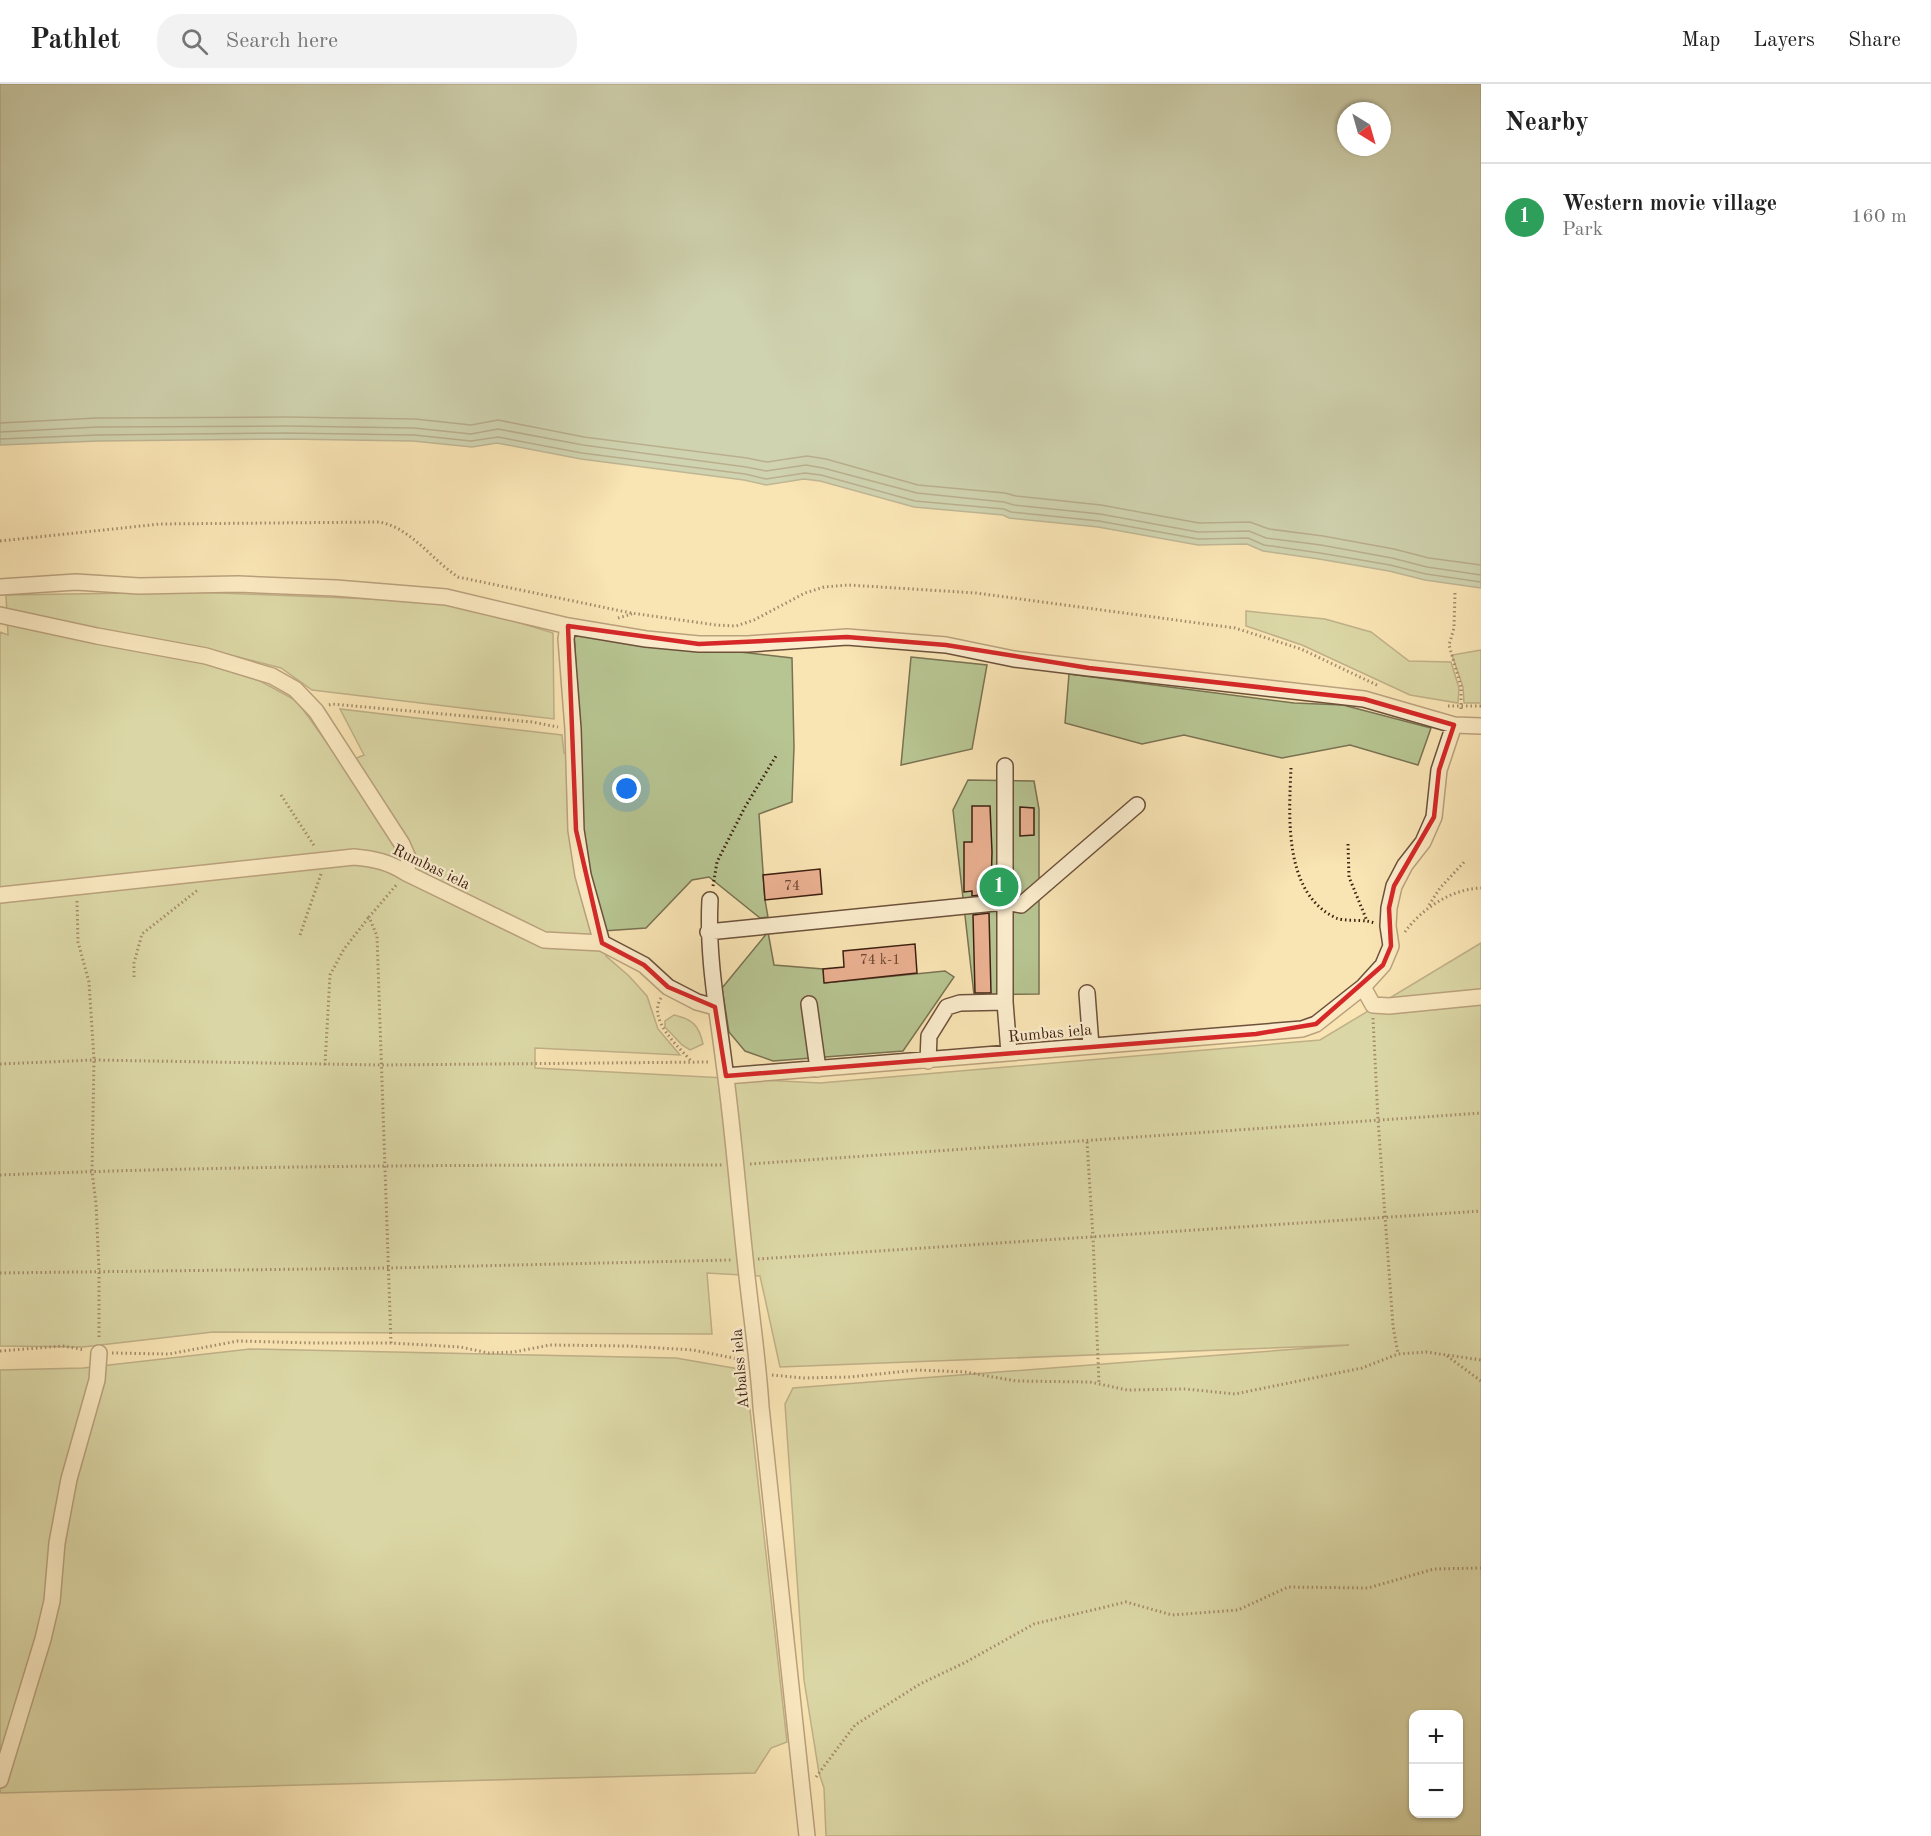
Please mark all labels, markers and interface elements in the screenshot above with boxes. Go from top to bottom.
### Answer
search box [157,14,577,68]
icon: search [178,25,211,58]
text: Pathlet [30,27,121,55]
text: Search here [226,30,338,52]
text: Map [1681,30,1720,51]
text: Layers [1753,30,1815,51]
text: Share [1848,30,1901,51]
north arrow [1337,102,1391,156]
text: Nearby [1505,110,1589,136]
text: Western movie village [1562,193,1777,215]
text: 1 [1519,207,1530,227]
text: 160 m [1851,207,1907,227]
text: Park [1562,220,1603,240]
your location [612,774,641,803]
street label: Rumbas iela [390,842,473,893]
pin: 1 [980,864,1018,910]
house number: 74 [784,879,800,893]
house number: 74 k-1 [860,953,900,967]
street label: Rumbas iela [1008,1022,1093,1046]
street label: Atbalss iela [730,1328,752,1410]
map controls [1409,1710,1463,1818]
button: + [1409,1710,1463,1764]
button: − [1409,1764,1463,1818]

